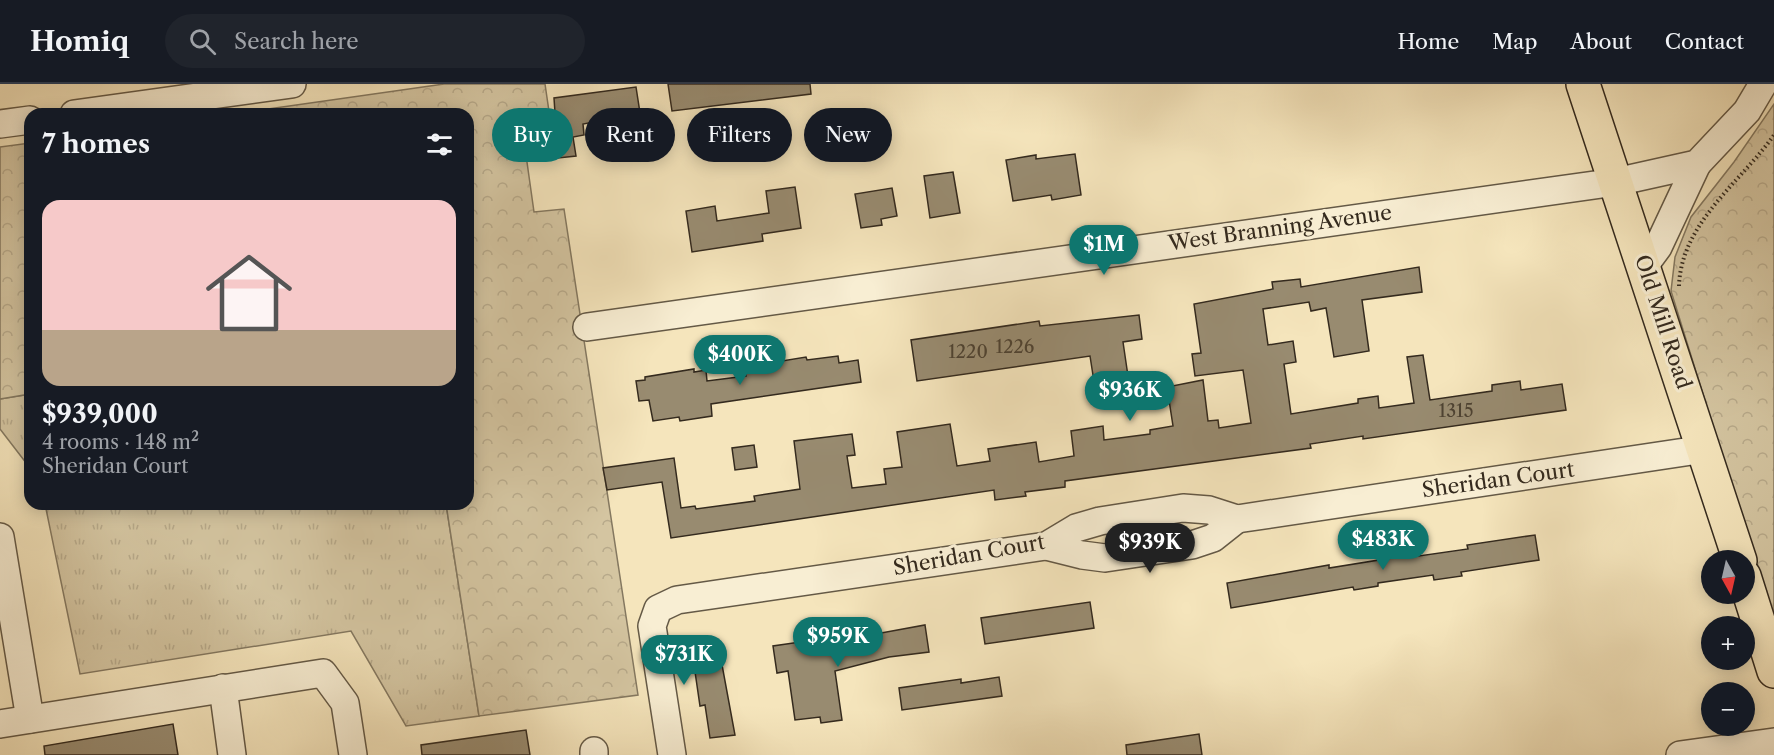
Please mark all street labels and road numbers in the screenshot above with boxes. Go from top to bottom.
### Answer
street label: West Branning Avenue [1165,199,1393,256]
street label: Old Mill Road [1630,252,1697,392]
street label: Sheridan Court [1420,456,1576,503]
street label: Sheridan Court [891,529,1047,580]

